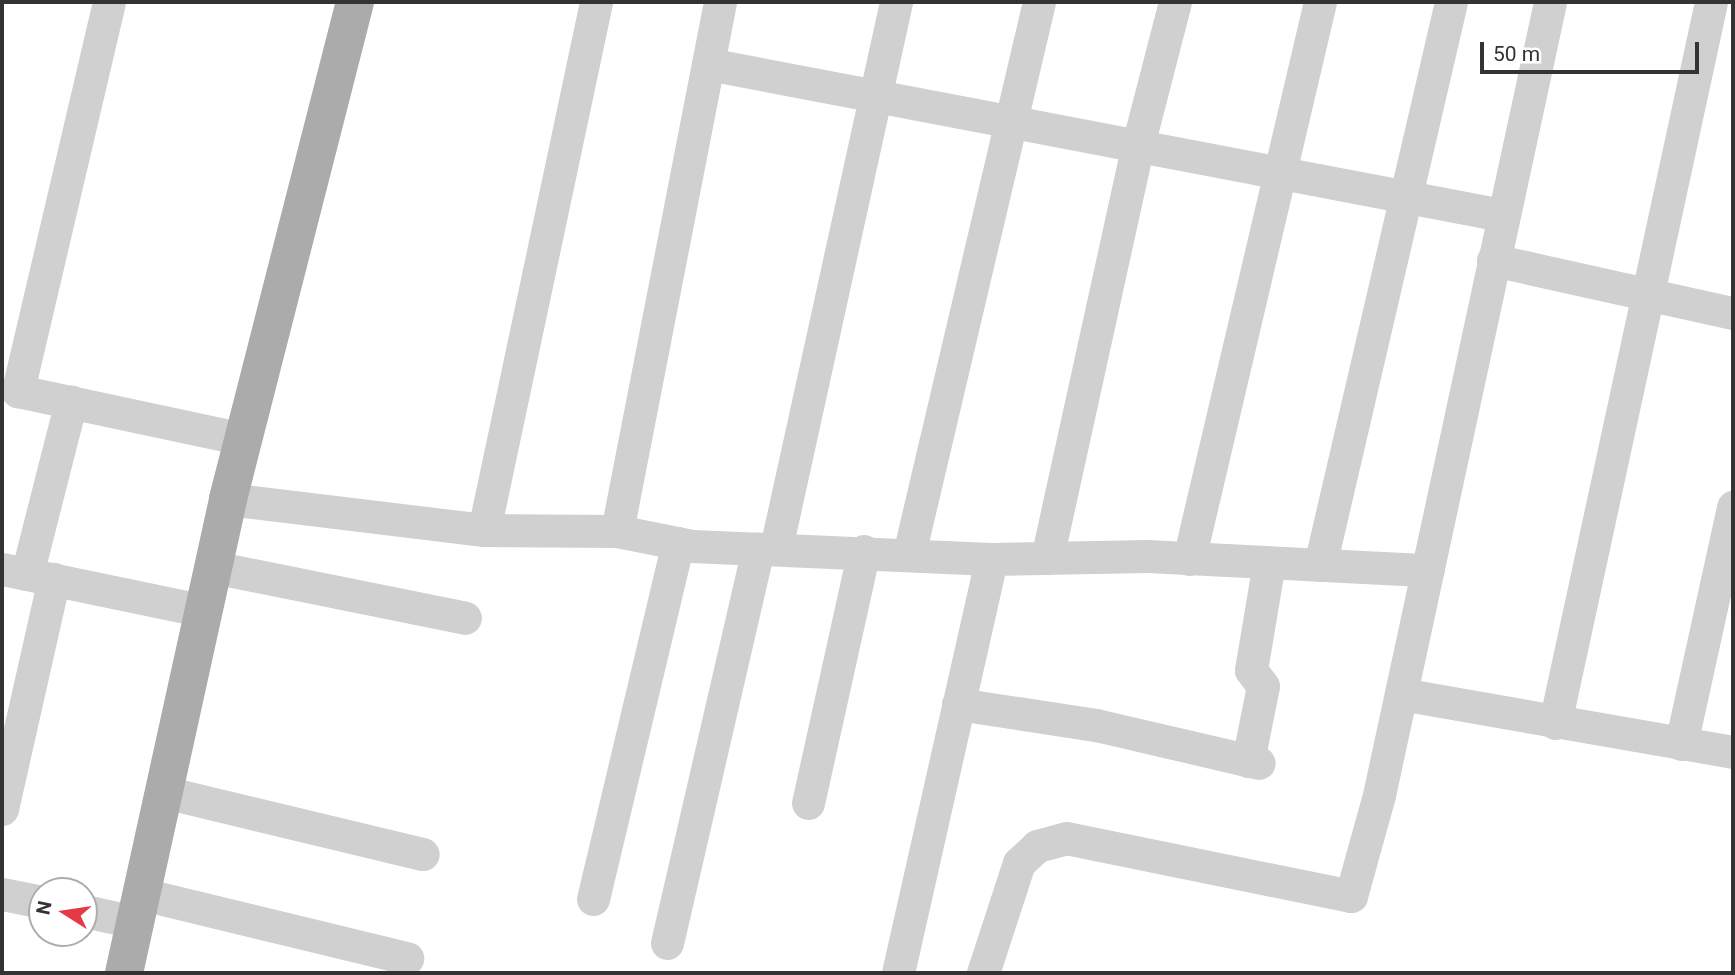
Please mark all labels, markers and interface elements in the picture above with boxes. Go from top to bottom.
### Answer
scale bar [1483,28,1702,72]
text: 50 m [1493,42,1540,66]
north arrow [28,877,98,947]
text: N [31,899,57,917]

